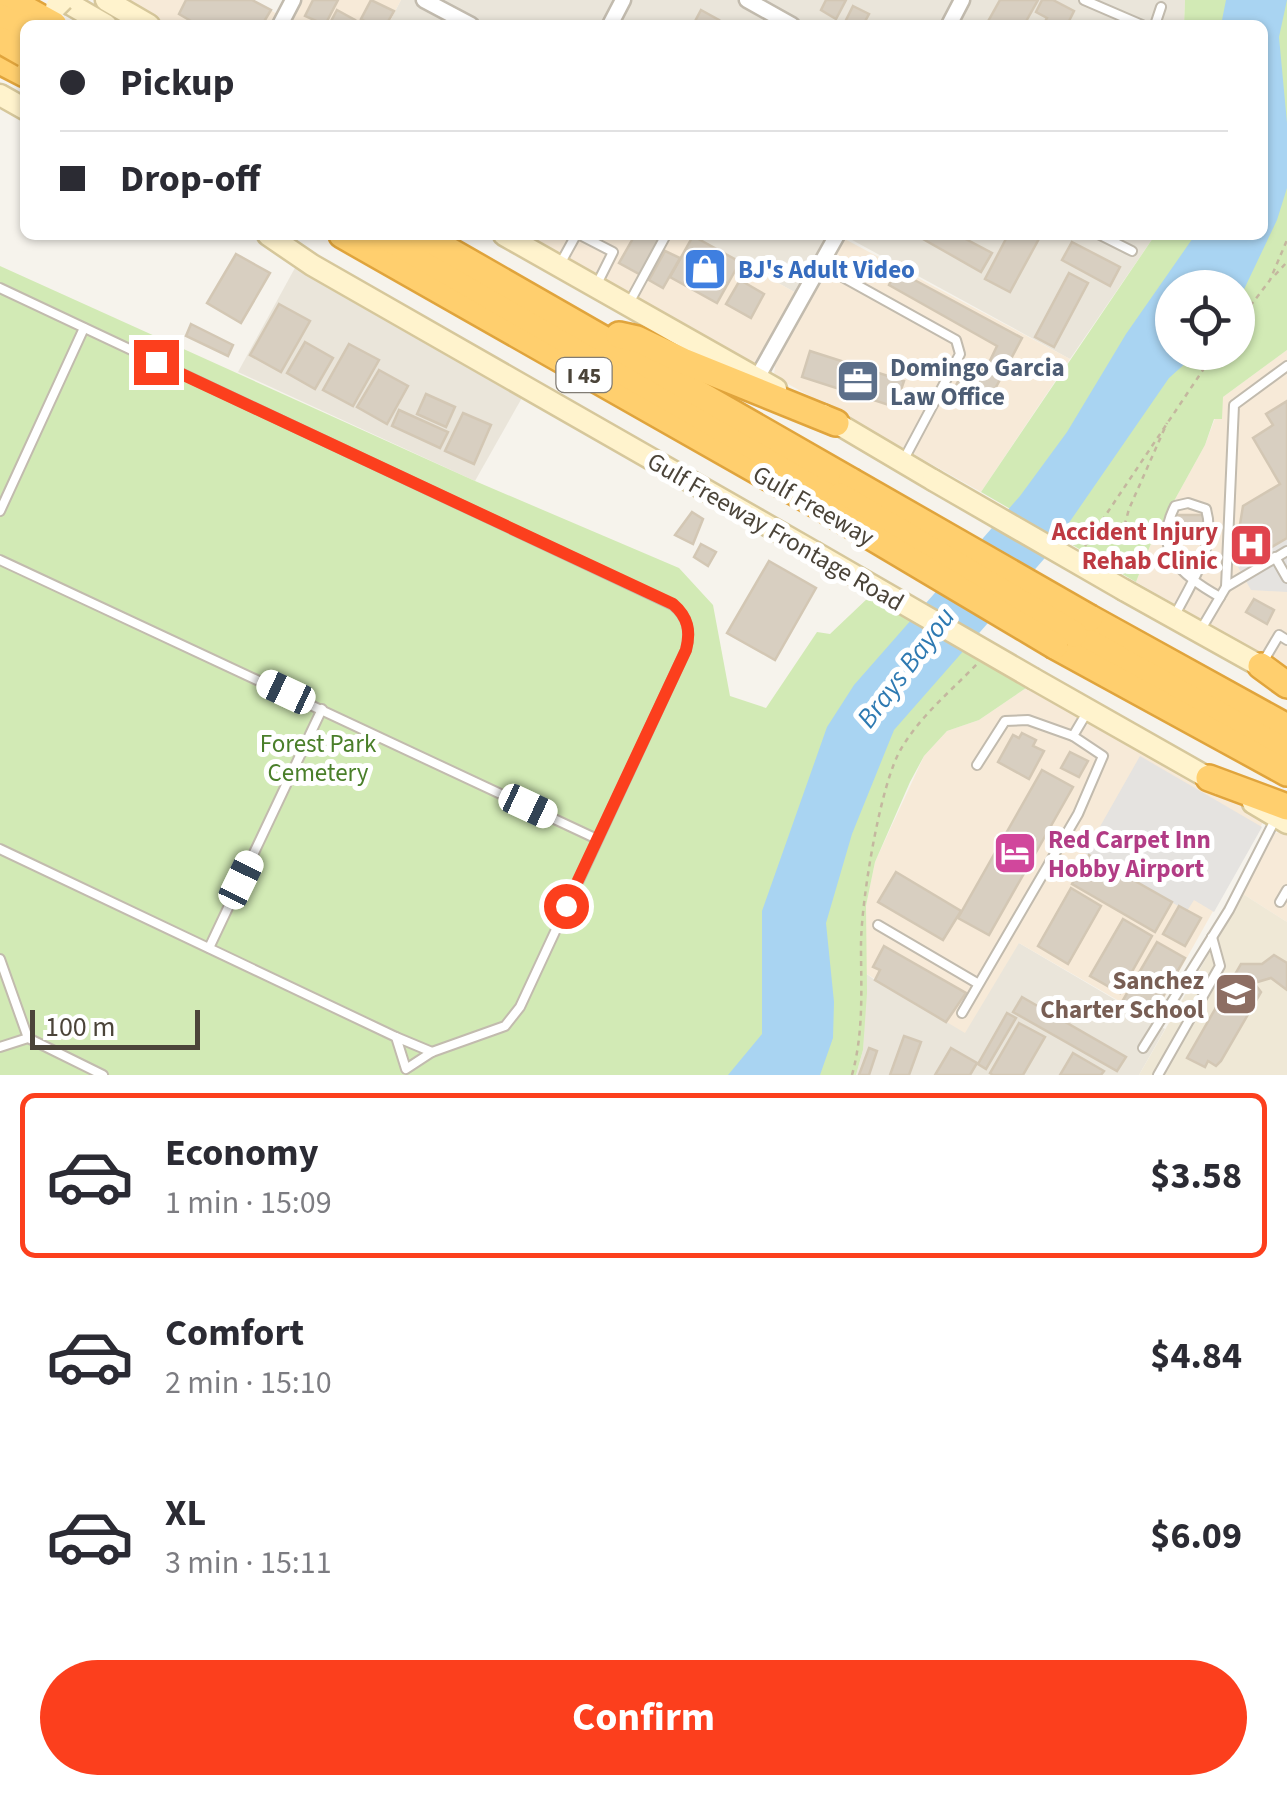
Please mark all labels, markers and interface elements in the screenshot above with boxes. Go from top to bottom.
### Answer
text: Pickup [120,56,234,110]
text: Drop-off [120,152,260,206]
shop icon: BJ's Adult Video [682,246,728,292]
place label: BJ's Adult Video [738,252,915,288]
map controls [1155,270,1255,370]
button: locate [1155,270,1255,370]
route end [134,340,179,385]
place label: Domingo Garcia Law Office [890,350,1065,415]
road number: I 45 [556,358,612,392]
office icon: Domingo Garcia Law Office [835,358,881,404]
street label: Gulf Freeway Frontage Road [640,443,911,620]
street label: Gulf Freeway [746,457,881,555]
place label: Accident Injury Rehab Clinic [1051,514,1218,579]
hospital icon: Accident Injury Rehab Clinic [1228,522,1274,568]
water label: Brays Bayou [847,599,965,736]
car [252,666,320,718]
park label: Forest Park Cemetery [260,726,377,791]
car [494,780,562,832]
place label: Red Carpet Inn Hobby Airport [1048,822,1211,887]
hotel icon: Red Carpet Inn Hobby Airport [992,830,1038,876]
car [214,846,268,914]
route start [544,884,589,929]
place label: Sanchez Charter School [1040,963,1204,1028]
school or university icon: Sanchez Charter School [1213,971,1259,1017]
scale bar [30,1005,200,1050]
text: 100 m [45,1007,116,1047]
text: Economy [165,1126,318,1180]
icon: car [45,1131,135,1221]
text: $3.58 [1150,1149,1242,1203]
text: 1 min · 15:09 [165,1180,332,1226]
text: Comfort [165,1306,304,1360]
icon: car [45,1311,135,1401]
text: $4.84 [1150,1329,1242,1383]
text: 2 min · 15:10 [165,1360,332,1406]
text: XL [165,1486,206,1540]
icon: car [45,1491,135,1581]
text: $6.09 [1150,1509,1242,1563]
text: 3 min · 15:11 [165,1540,332,1586]
button: Confirm [40,1660,1247,1775]

